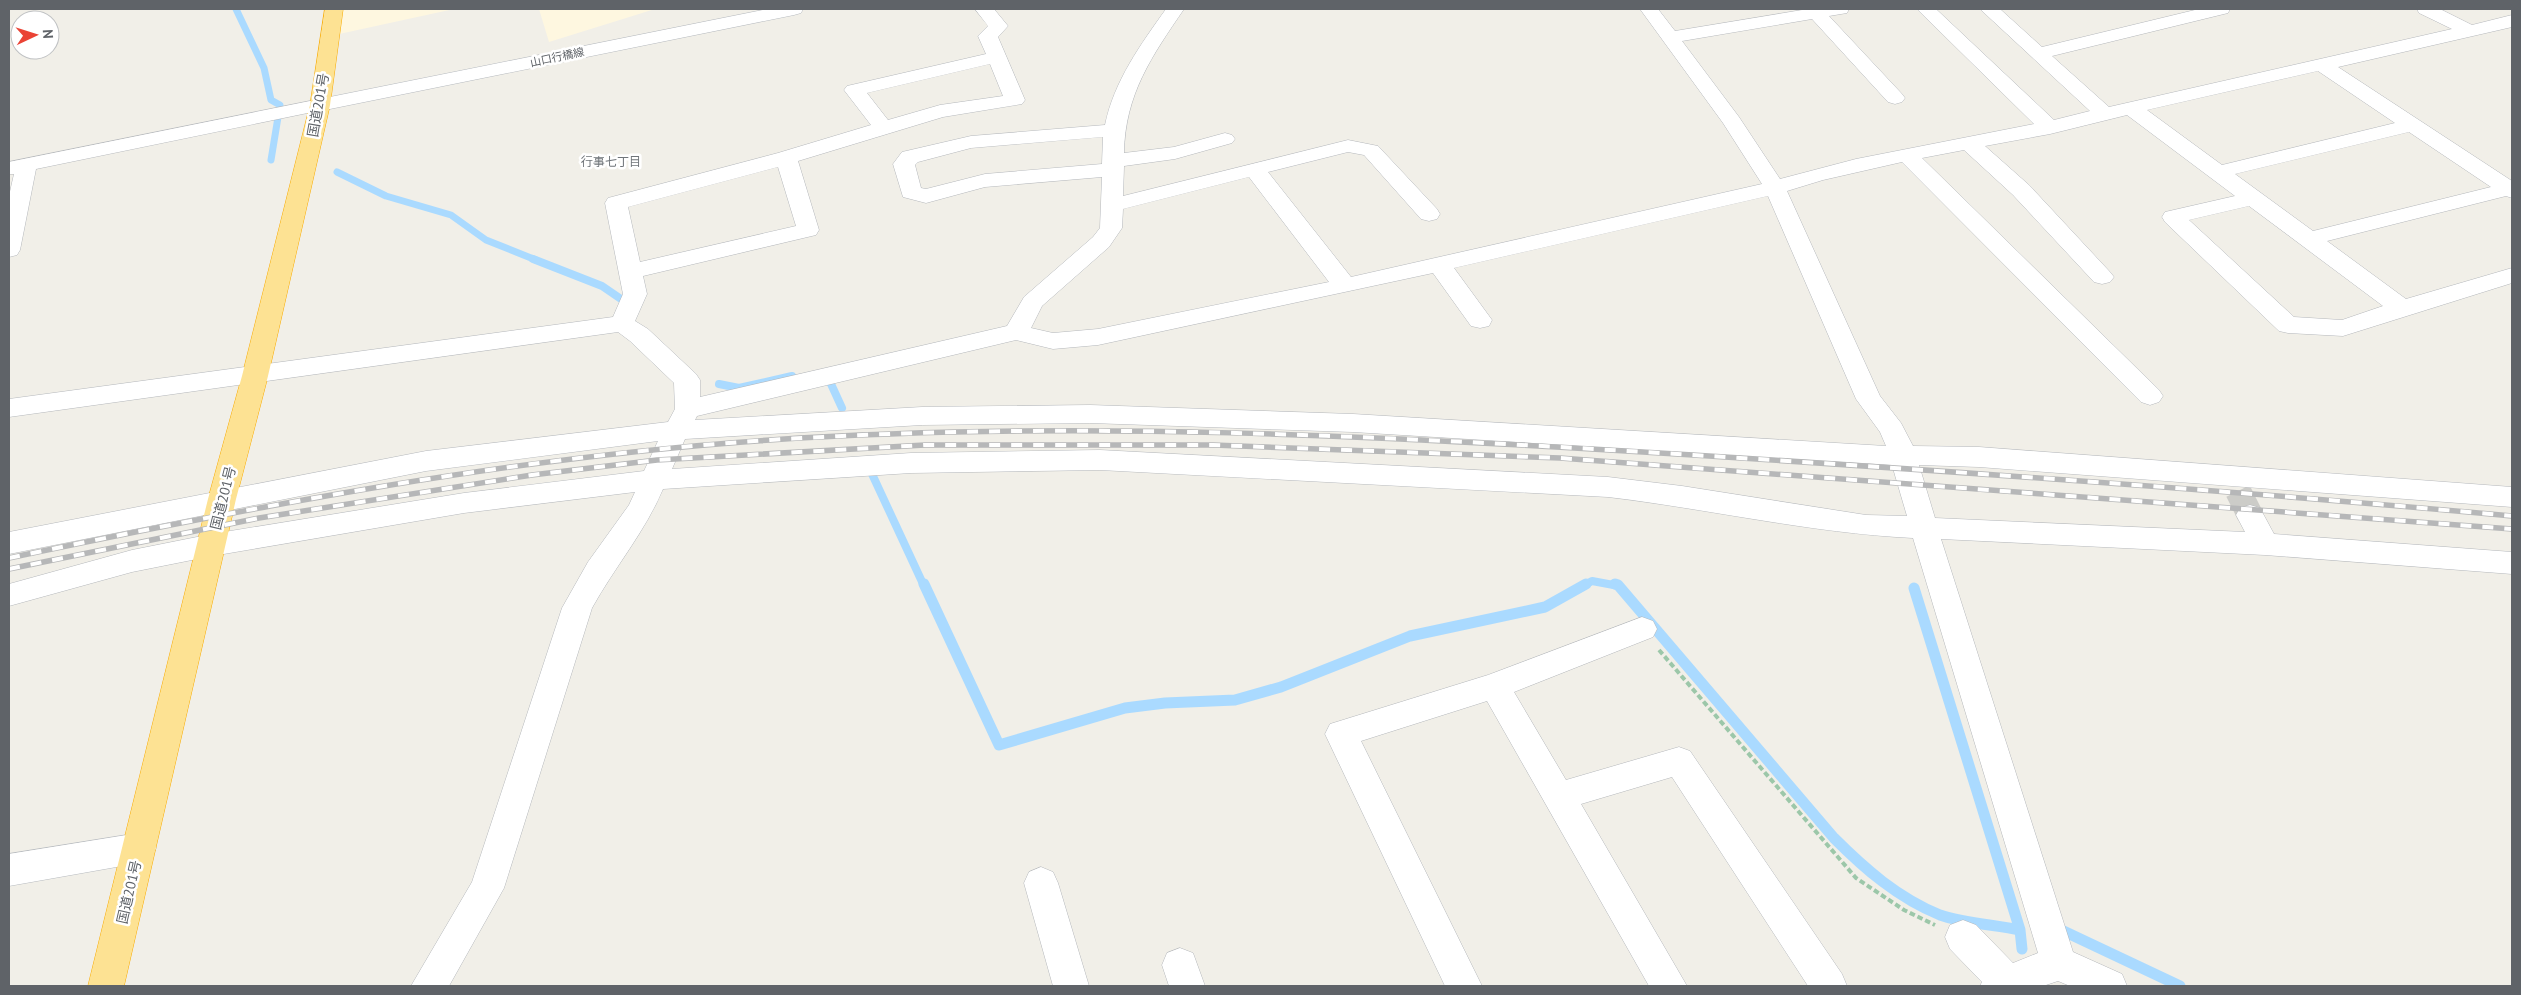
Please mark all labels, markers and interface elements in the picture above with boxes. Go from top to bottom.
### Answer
north arrow [10,10,60,60]
text: N [39,29,57,39]
street label: 山口行橋線 [529,44,585,70]
street label: 国道201号 [304,71,332,139]
district label: 行事七丁目 [581,154,641,169]
street label: 国道201号 [206,464,240,532]
street label: 国道201号 [113,858,145,926]

